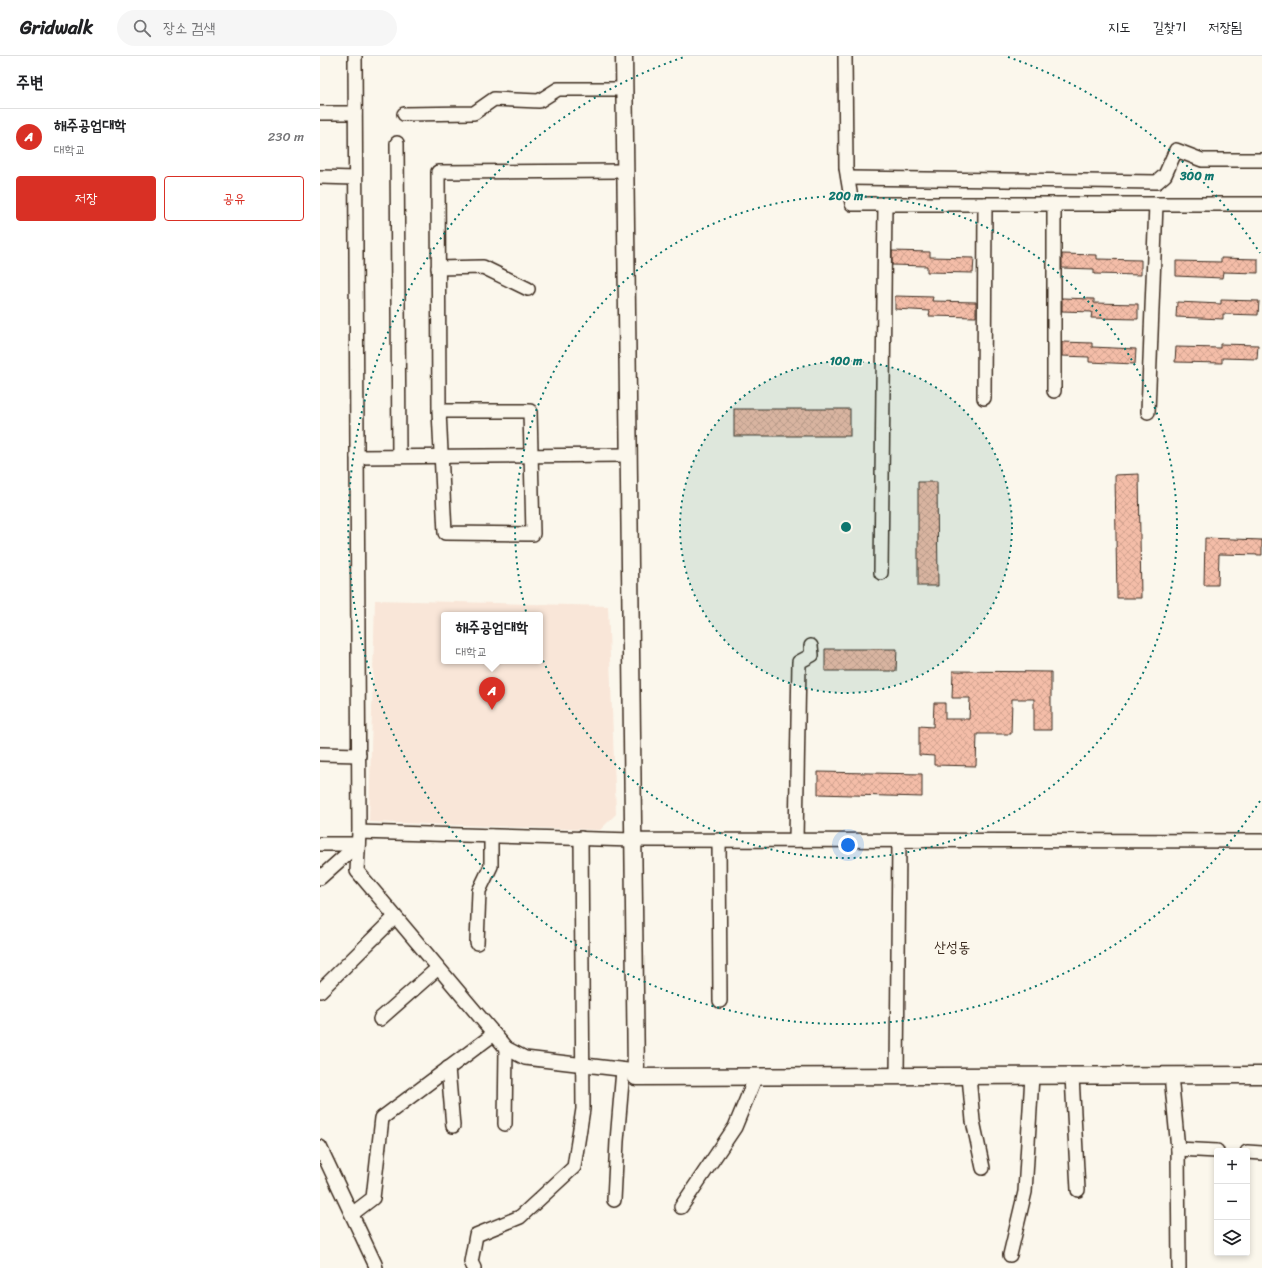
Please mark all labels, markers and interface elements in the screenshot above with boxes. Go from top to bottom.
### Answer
search box [117,10,397,46]
text: Gridwalk [20,11,93,44]
text: 장소 검색 [163,15,215,41]
text: 지도 [1108,15,1130,40]
text: 길찾기 [1152,15,1186,40]
text: 저장됨 [1208,15,1242,40]
icon: search [131,17,153,39]
text: 주변 [16,67,43,97]
text: 해주공업대학 [54,112,126,138]
text: A [25,125,33,148]
text: 230 m [268,125,304,148]
text: 대학교 [54,138,85,161]
text: 300 m [1179,165,1215,187]
button: 저장 [16,176,156,221]
button: 공유 [164,176,304,221]
text: 200 m [828,185,864,207]
text: 100 m [830,350,863,372]
centre of rings [839,520,853,534]
popup [441,612,543,664]
text: 해주공업대학 [456,614,528,640]
text: 대학교 [456,640,487,663]
pin: A [479,677,505,710]
your location [838,835,858,855]
district label: 산성동 [934,934,970,960]
map controls [1214,1148,1250,1256]
button: + [1214,1148,1250,1184]
button: − [1214,1184,1250,1220]
button: layers [1214,1220,1250,1256]

